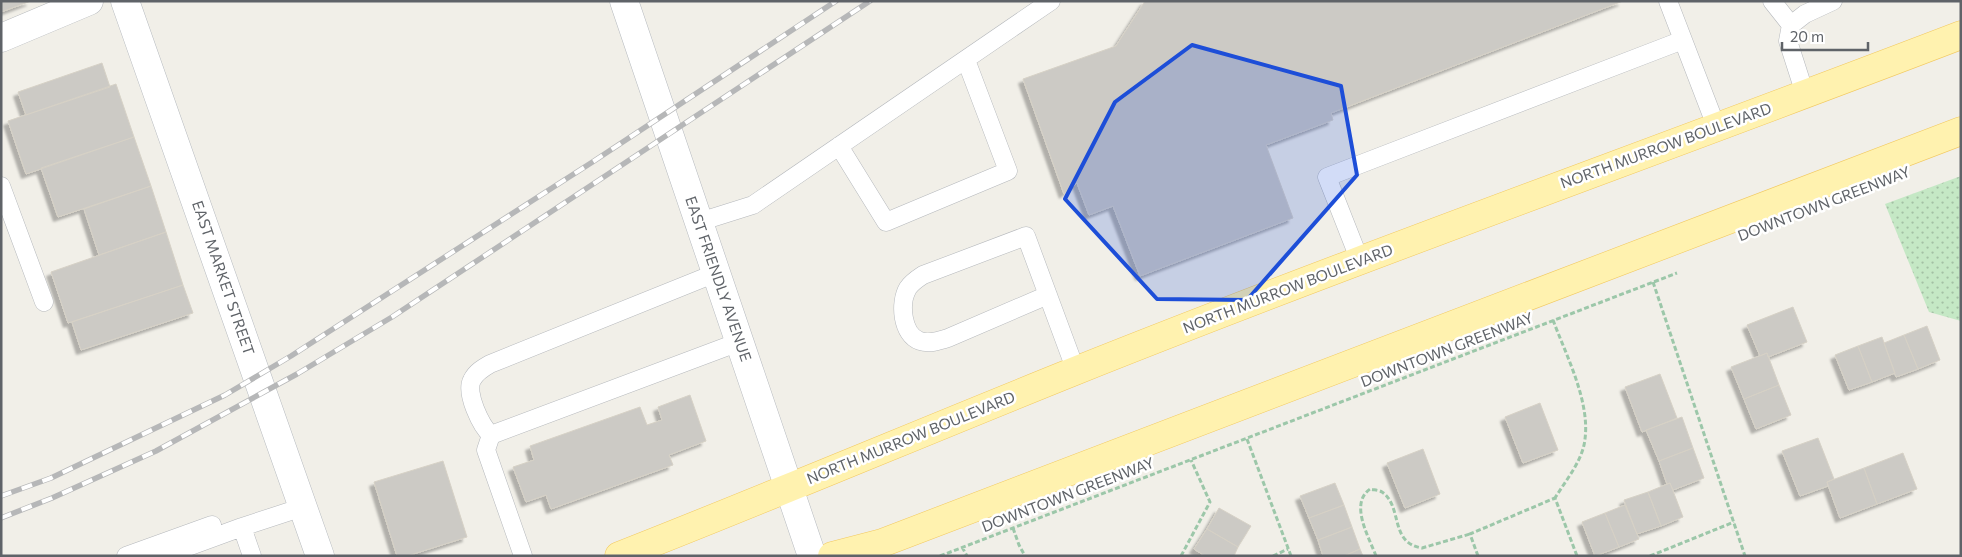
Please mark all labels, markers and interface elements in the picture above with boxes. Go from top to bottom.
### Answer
scale bar [1782,20,1868,52]
text: 20 m [1790,27,1824,45]
street label: NORTH MURROW BOULEVARD [1558,98,1774,192]
street label: DOWNTOWN GREENWAY [1735,162,1913,244]
street label: EAST FRIENDLY AVENUE [682,194,756,364]
street label: EAST MARKET STREET [189,198,259,358]
street label: NORTH MURROW BOULEVARD [1180,240,1395,336]
street label: DOWNTOWN GREENWAY [1358,308,1536,390]
street label: NORTH MURROW BOULEVARD [804,387,1017,487]
street label: DOWNTOWN GREENWAY [979,453,1157,535]

